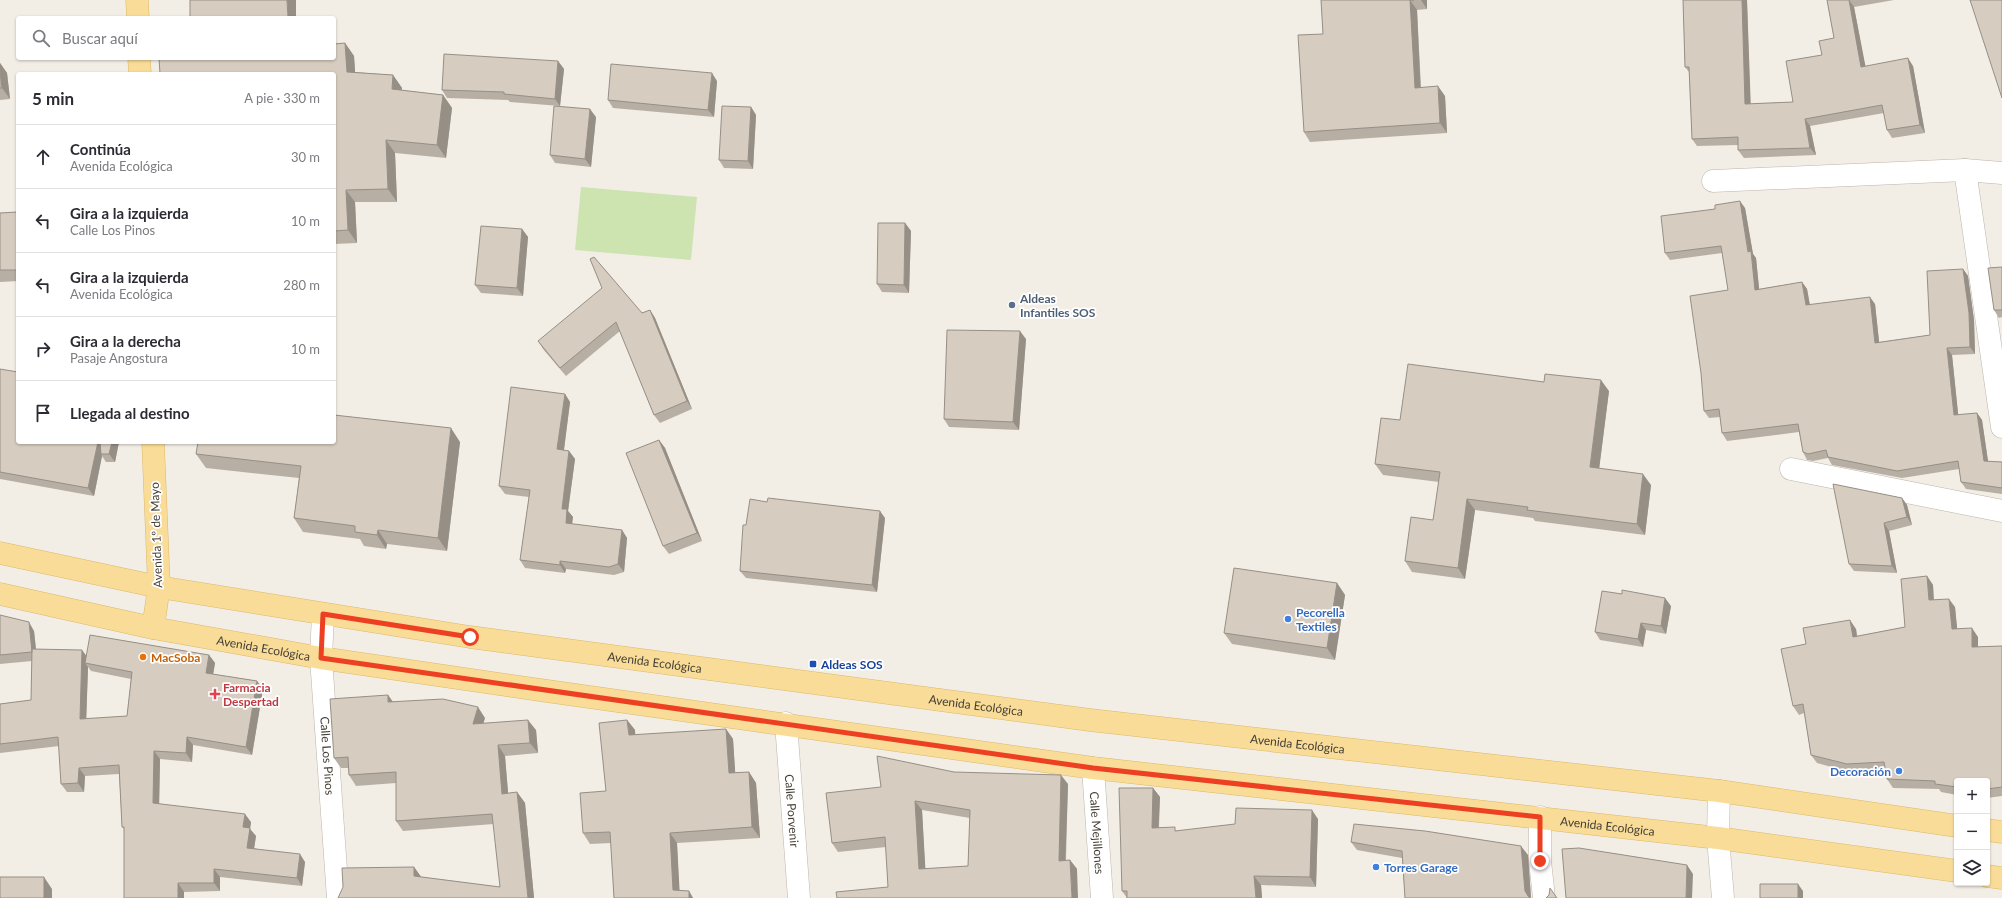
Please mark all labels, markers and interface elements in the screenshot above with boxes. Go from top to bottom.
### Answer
search box [16,16,336,60]
icon: search [30,27,52,49]
text: Buscar aquí [62,29,138,47]
text: 5 min [32,88,74,109]
text: A pie · 330 m [244,90,320,106]
text: Continúa [70,140,131,158]
icon: ahead [32,146,54,168]
text: 30 m [291,149,320,165]
text: Avenida Ecológica [70,158,173,174]
text: Gira a la izquierda [70,204,189,222]
icon: left [32,210,54,232]
text: 10 m [291,213,320,229]
text: Calle Los Pinos [70,222,155,238]
text: Gira a la izquierda [70,268,189,286]
icon: left [32,274,54,296]
text: 280 m [283,277,320,293]
text: Avenida Ecológica [70,286,173,302]
place label: Aldeas Infantiles SOS [1019,291,1096,320]
marker: Aldeas Infantiles SOS [1007,300,1017,310]
text: Gira a la derecha [70,332,181,350]
icon: right [32,338,54,360]
text: 10 m [291,341,320,357]
text: Pasaje Angostura [70,350,168,366]
icon: arrive [32,402,54,424]
text: Llegada al destino [70,404,190,422]
street label: Avenida 1º de Mayo [147,482,165,588]
place label: Pecorella Textiles [1296,605,1345,634]
marker: Pecorella Textiles [1283,614,1293,624]
route start [461,628,479,646]
street label: Avenida Ecológica [215,632,312,663]
street label: Avenida Ecológica [607,648,703,675]
place label: MacSoba [151,650,200,665]
marker: MacSoba [138,652,148,662]
place label: Aldeas SOS [820,657,883,672]
marker: Aldeas SOS [808,659,818,669]
place label: Farmacia Despertad [223,680,279,709]
marker: Farmacia Despertad [210,689,220,699]
street label: Avenida Ecológica [928,691,1024,718]
street label: Calle Los Pinos [318,716,338,796]
street label: Avenida Ecológica [1250,731,1346,756]
place label: Decoración [1830,764,1891,779]
marker: Decoración [1894,766,1904,776]
street label: Calle Porvenir [782,774,803,849]
map controls [1954,778,1990,886]
button: + [1954,778,1990,814]
street label: Calle Mejillones [1087,791,1108,875]
street label: Avenida Ecológica [1560,813,1656,838]
button: − [1954,814,1990,850]
button: layers [1954,850,1990,886]
route end [1531,852,1549,870]
place label: Torres Garage [1384,860,1459,875]
marker: Torres Garage [1371,862,1381,872]

